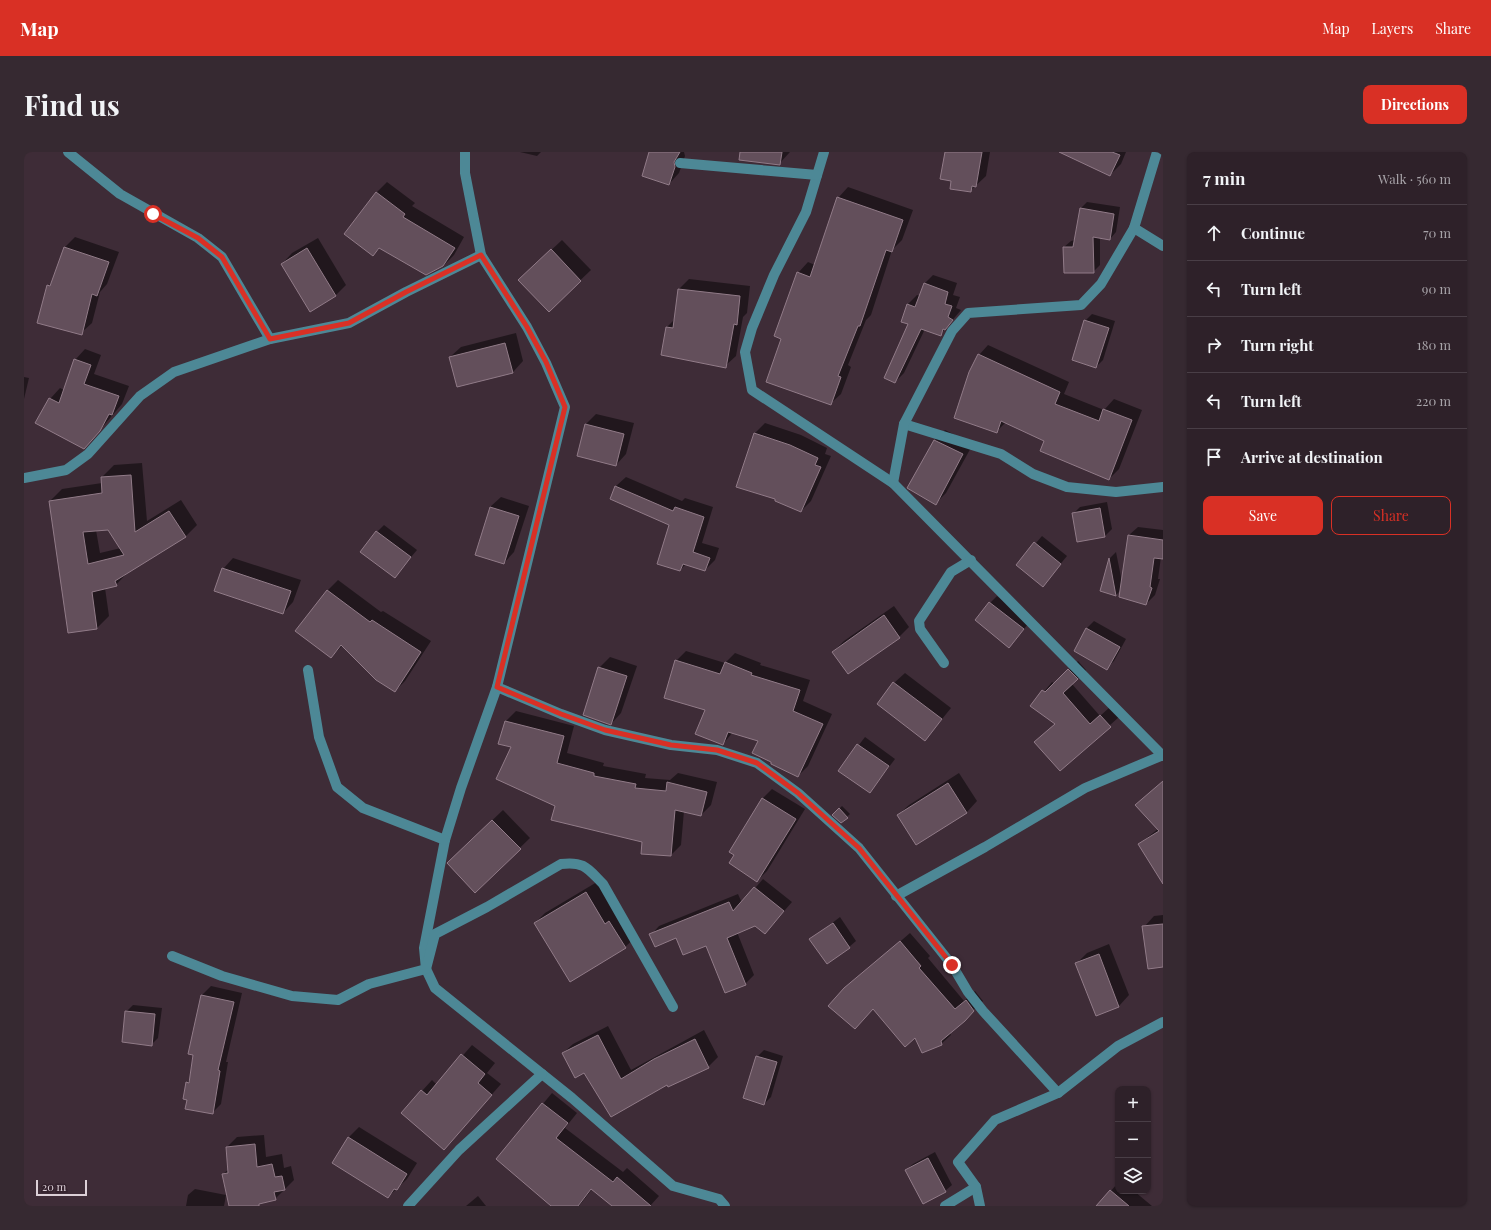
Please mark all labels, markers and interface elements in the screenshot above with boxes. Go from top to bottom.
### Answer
text: Map [20,15,59,41]
text: Map [1322,19,1350,38]
text: Layers [1372,19,1413,38]
text: Share [1435,19,1471,38]
button: Directions [1363,85,1467,124]
text: Find us [24,86,120,123]
text: 7 min [1203,167,1246,189]
text: Walk · 560 m [1378,170,1451,187]
route start [144,205,162,223]
icon: ahead [1203,222,1225,244]
text: Continue [1241,223,1305,243]
text: 70 m [1423,224,1451,241]
icon: left [1203,278,1225,300]
text: Turn left [1241,279,1302,299]
text: 90 m [1422,280,1451,297]
icon: right [1203,334,1225,356]
text: Turn right [1241,335,1314,355]
text: 180 m [1417,336,1451,353]
icon: left [1203,390,1225,412]
text: Turn left [1241,391,1302,411]
text: 220 m [1416,392,1451,409]
icon: arrive [1203,446,1225,468]
text: Arrive at destination [1241,447,1383,467]
button: Save [1203,496,1323,535]
button: Share [1331,496,1451,535]
route end [943,956,961,974]
map controls [1115,1086,1151,1194]
button: + [1115,1086,1151,1122]
button: − [1115,1122,1151,1158]
button: layers [1115,1158,1151,1194]
scale bar [36,1178,87,1197]
text: 20 m [42,1179,66,1194]

